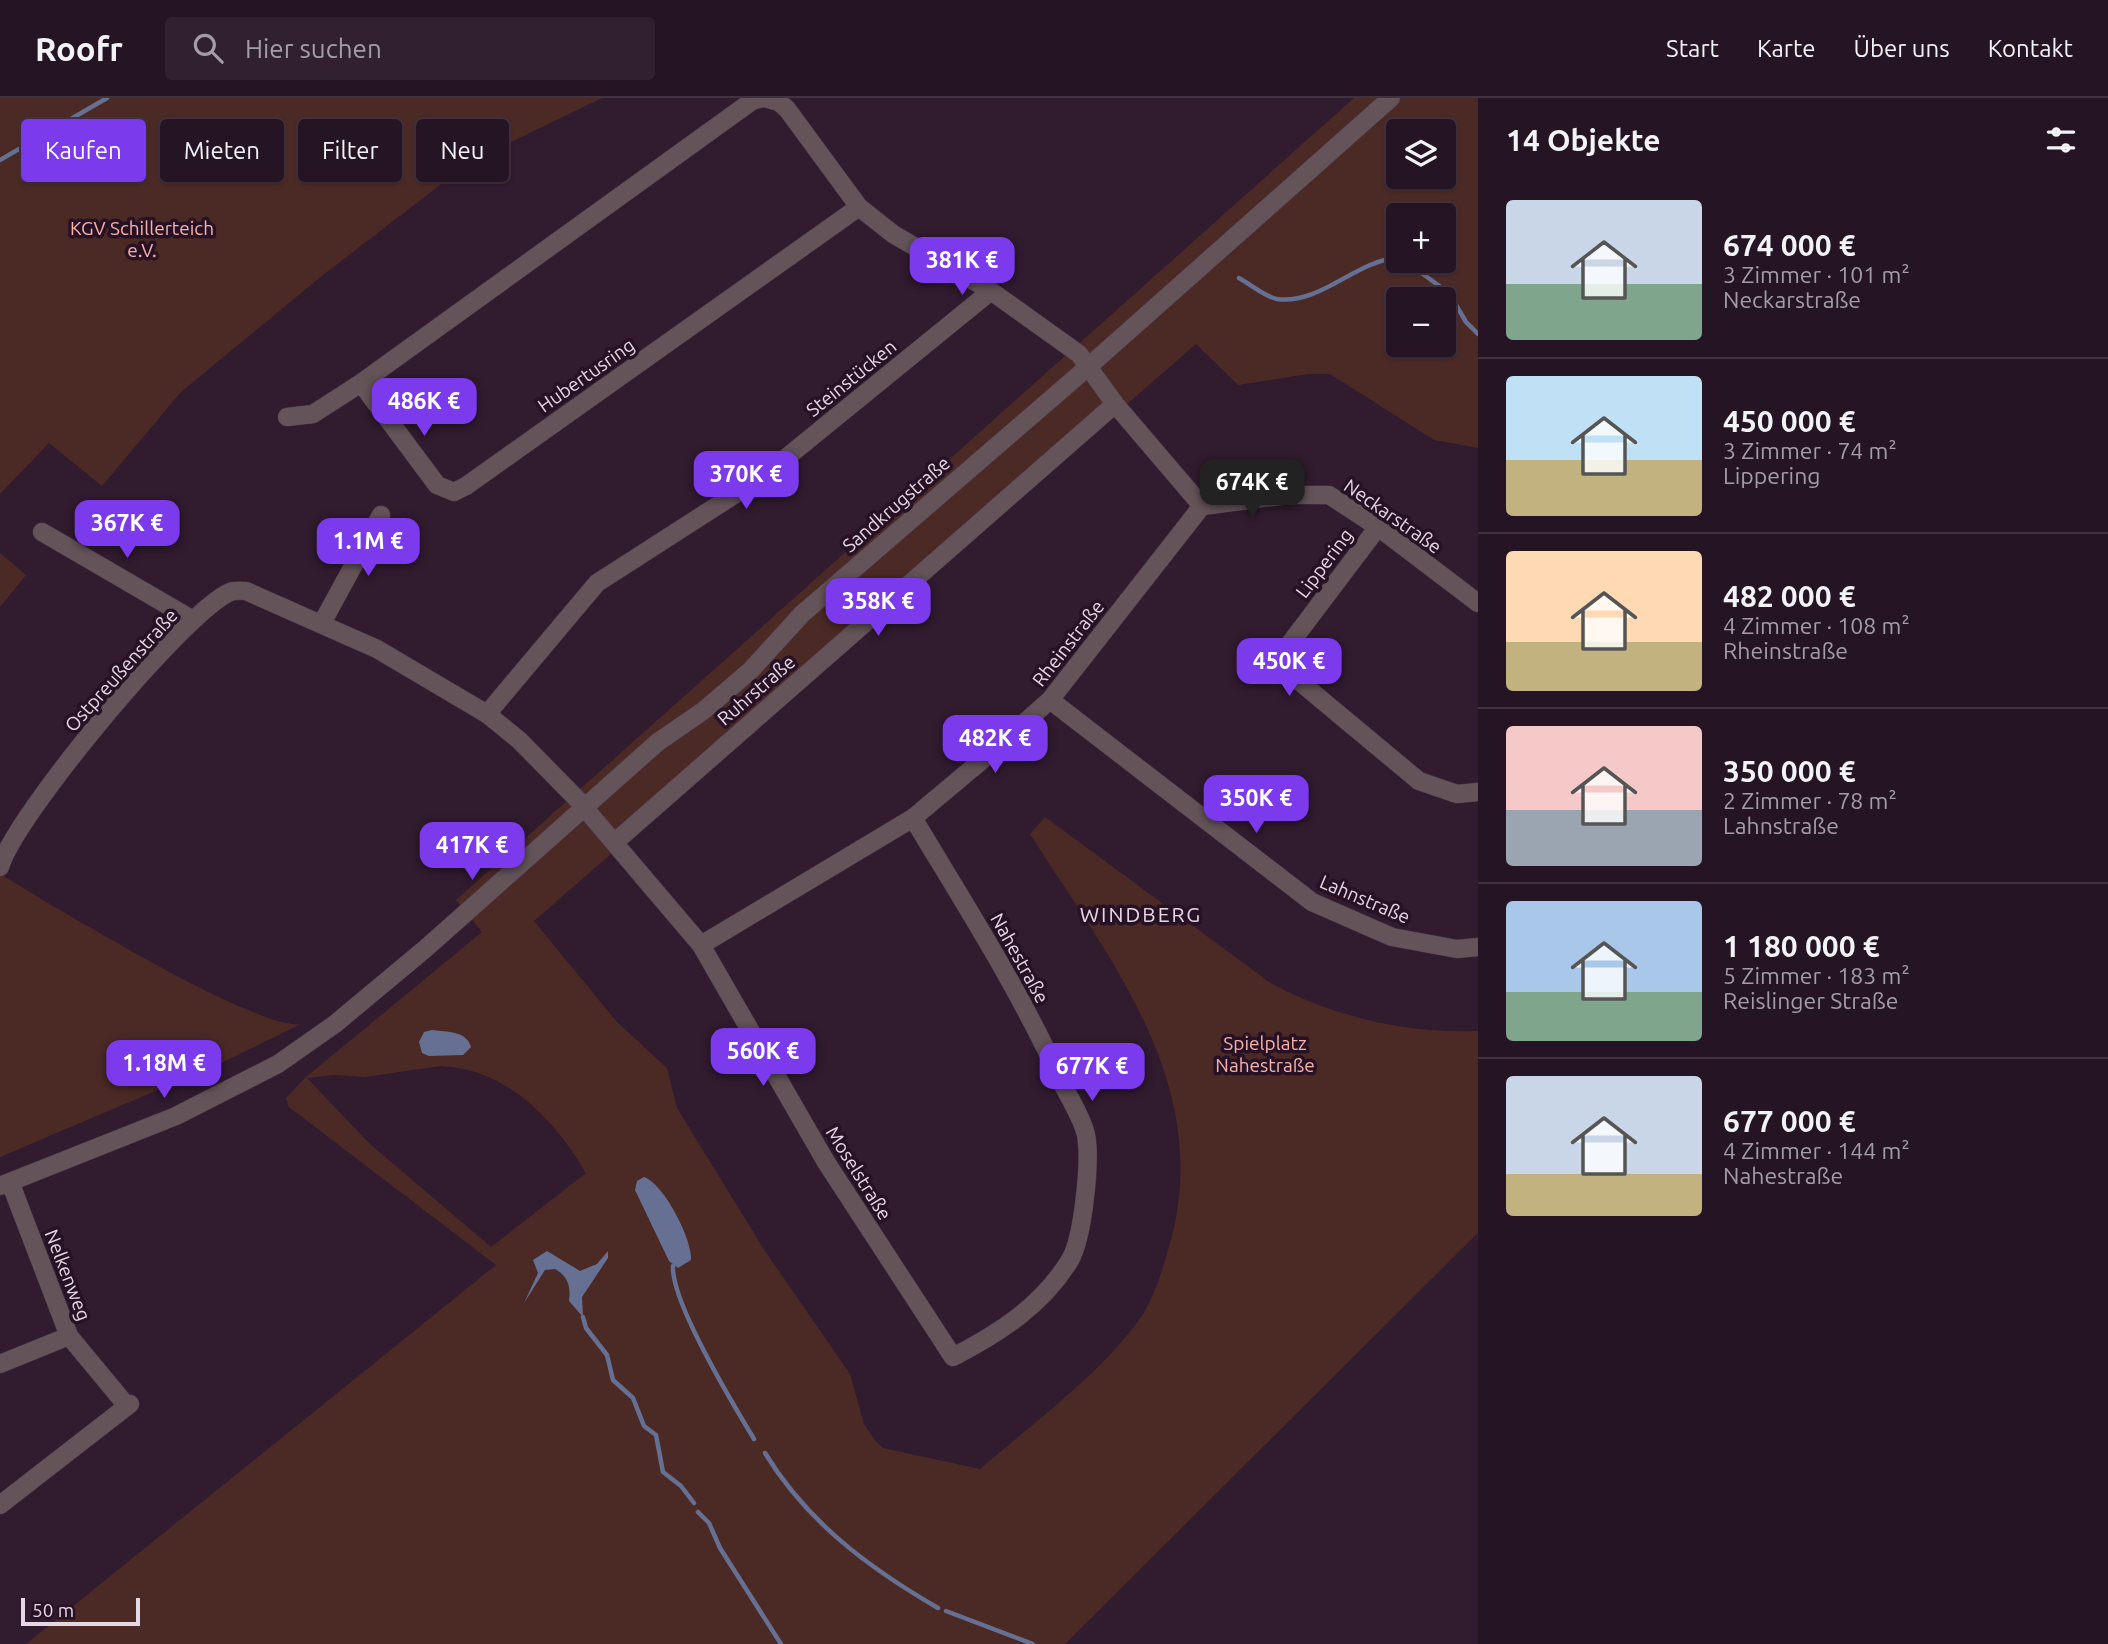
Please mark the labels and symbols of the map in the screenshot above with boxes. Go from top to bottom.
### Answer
park label: KGV Schillerteich e.V. [70,217,214,261]
pin: 381K € [905,238,1019,297]
street label: Hubertusring [533,334,639,416]
street label: Steinstücken [802,335,900,421]
pin: 486K € [367,378,481,438]
street label: Sandkrugstraße [838,451,954,557]
pin: 370K € [689,452,803,511]
pin: 674K € [1195,460,1309,519]
street label: Neckarstraße [1340,474,1446,558]
pin: 367K € [70,500,184,560]
pin: 1.1M € [311,518,425,578]
street label: Lippering [1291,524,1357,602]
pin: 358K € [821,578,935,638]
street label: Rheinstraße [1028,596,1108,690]
street label: Ostpreußenstraße [60,604,182,736]
pin: 450K € [1232,638,1346,698]
street label: Ruhrstraße [713,650,799,730]
pin: 482K € [938,716,1052,775]
pin: 350K € [1199,776,1313,835]
pin: 417K € [415,822,529,882]
street label: Lahnstraße [1317,870,1413,928]
district label: WINDBERG [1080,902,1202,926]
street label: Nahestraße [986,909,1054,1007]
pin: 560K € [706,1028,820,1088]
park label: Spielplatz Nahestraße [1215,1032,1315,1076]
pin: 1.18M € [99,1040,229,1100]
pin: 677K € [1035,1044,1149,1103]
street label: Moselstraße [822,1122,896,1224]
street label: Nelkenweg [41,1226,95,1324]
scale bar [21,1595,140,1627]

